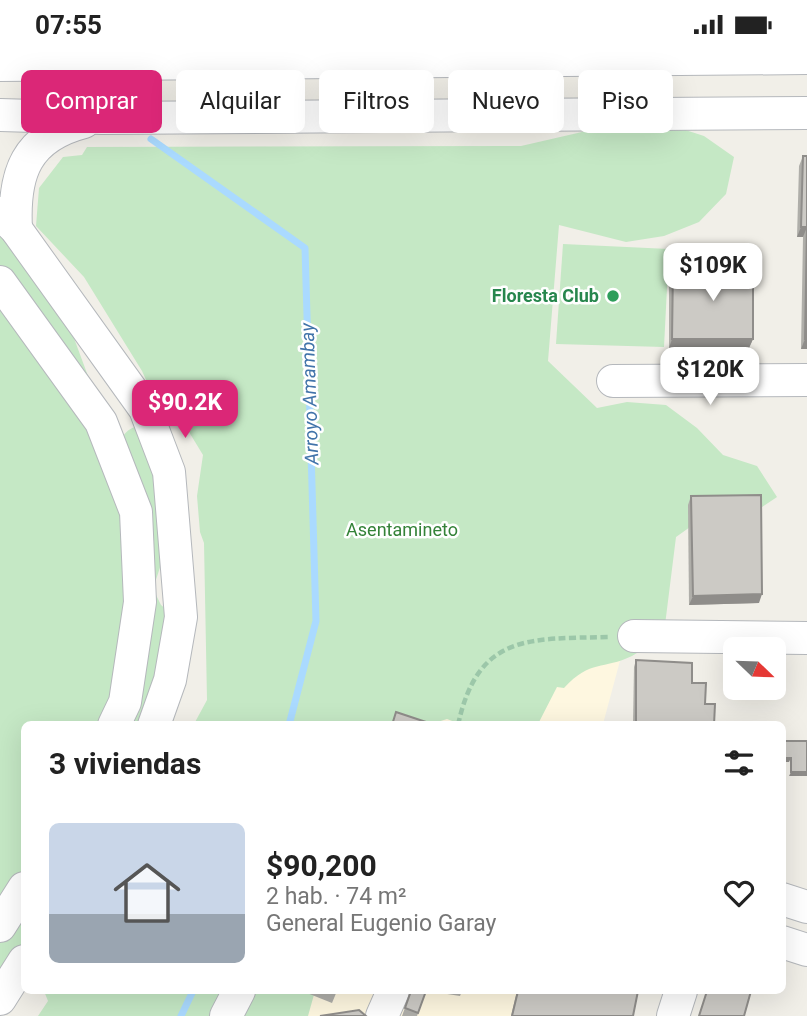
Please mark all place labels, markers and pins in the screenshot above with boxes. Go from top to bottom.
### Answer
pin: $109K [664,243,762,303]
place label: Floresta Club [492,285,599,306]
marker: Floresta Club [605,288,621,304]
pin: $120K [661,347,759,407]
pin: $90.2K [128,381,242,440]

